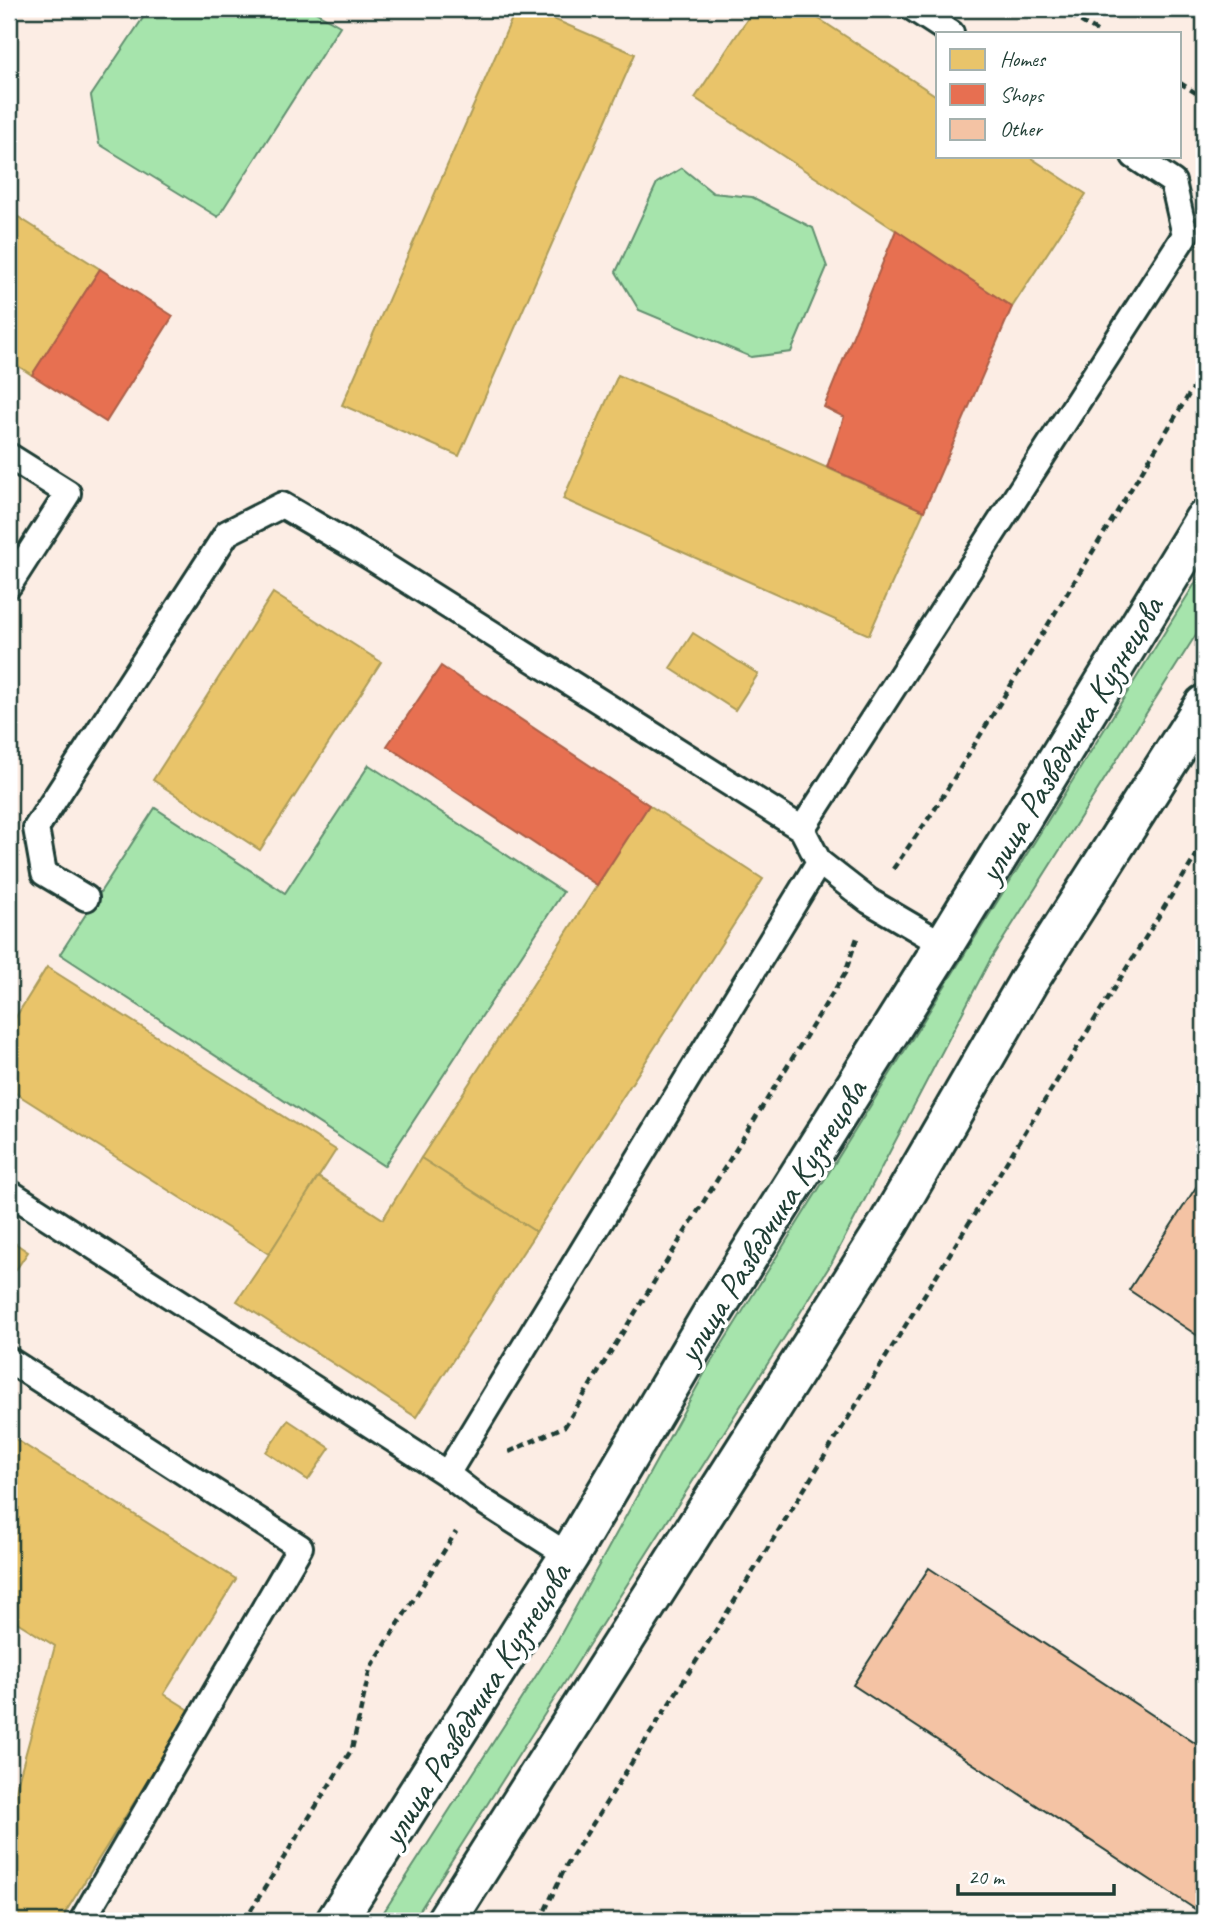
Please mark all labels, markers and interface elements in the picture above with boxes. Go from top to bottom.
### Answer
legend [936,32,1182,158]
text: Homes [1000,46,1047,72]
text: Shops [1000,82,1045,108]
text: Other [1000,116,1043,142]
street label: улица Разведчика Кузнецова [966,586,1175,892]
street label: улица Разведчика Кузнецова [665,1069,878,1373]
street label: улица Разведчика Кузнецова [369,1552,582,1856]
scale bar [958,1853,1113,1897]
text: 20 m [968,1864,1006,1890]

